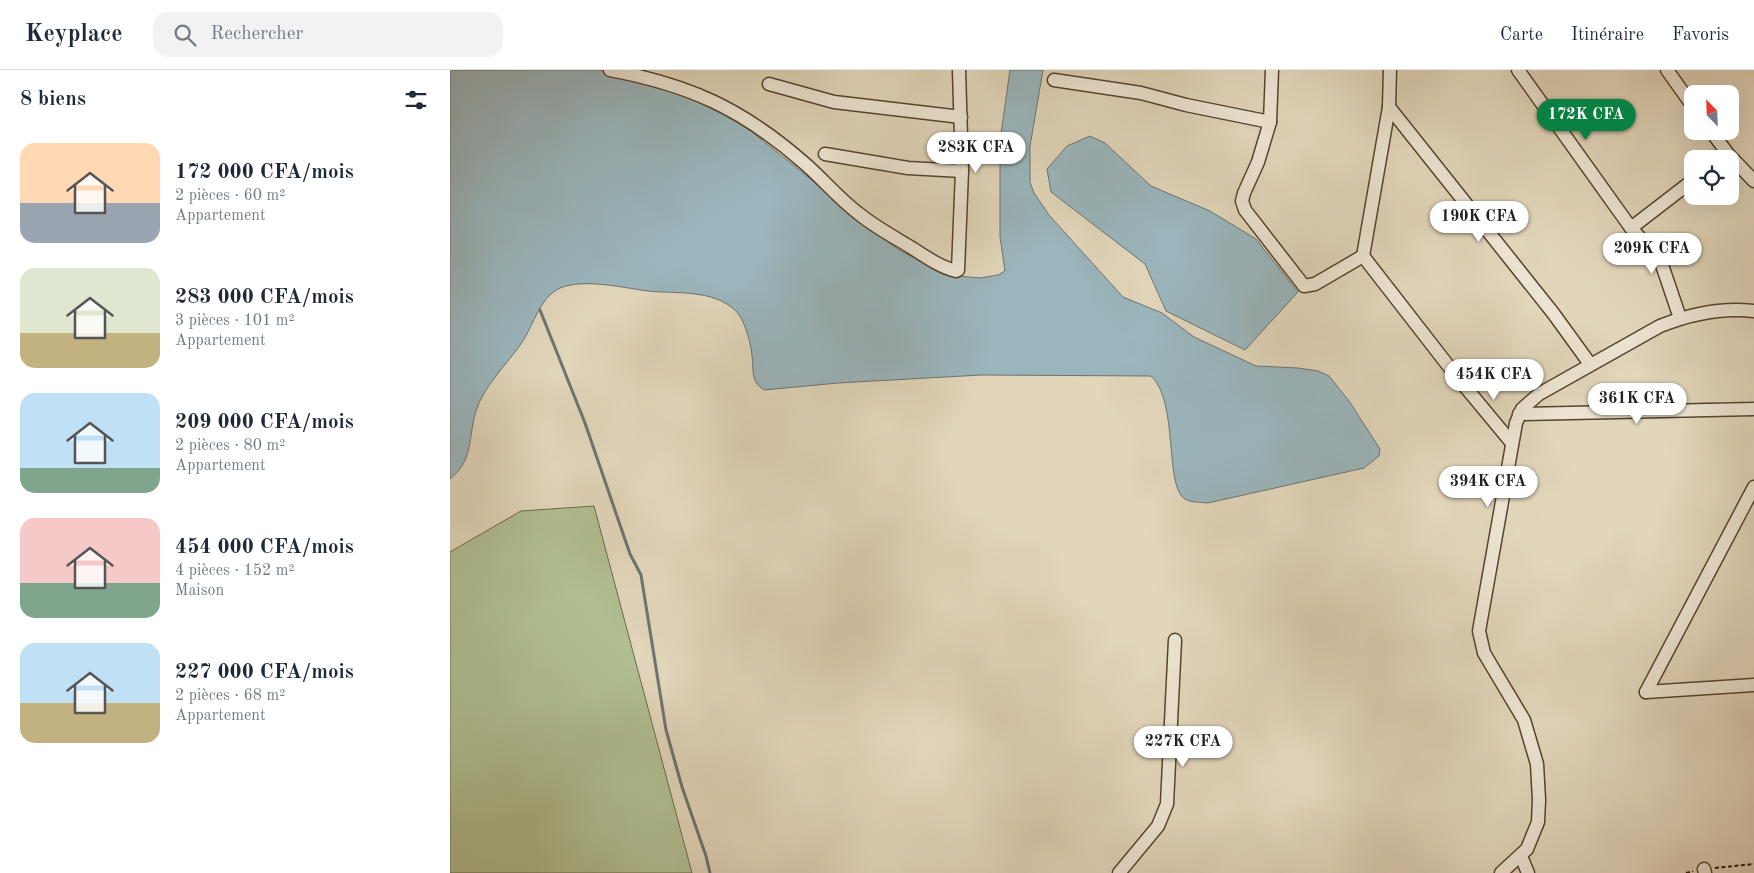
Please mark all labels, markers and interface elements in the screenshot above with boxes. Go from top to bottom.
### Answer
search box [153,12,503,57]
icon: search [171,21,199,49]
text: Keyplace [25,23,123,47]
text: Rechercher [211,25,303,44]
text: Carte [1500,26,1543,44]
text: Itinéraire [1571,26,1644,44]
text: Favoris [1672,26,1729,44]
north arrow [1684,85,1739,140]
map controls [1684,85,1739,205]
icon: filters [402,86,430,114]
text: 8 biens [20,89,86,110]
pin: 172K CFA [1534,98,1638,141]
text: 172K CFA [1548,107,1624,123]
pin: 283K CFA [924,132,1028,174]
text: 283K CFA [938,140,1014,156]
button: locate [1684,150,1739,205]
text: 172 000 CFA/mois [175,162,354,183]
icon: home [60,163,120,223]
text: 2 pièces · 60 m² [175,188,285,204]
pin: 190K CFA [1427,200,1531,243]
text: Appartement [175,208,266,224]
text: 190K CFA [1441,209,1517,225]
pin: 209K CFA [1600,232,1704,275]
text: 209K CFA [1614,241,1690,257]
text: 283 000 CFA/mois [175,287,354,308]
icon: home [60,288,120,348]
text: 3 pièces · 101 m² [175,313,295,329]
text: Appartement [175,333,266,349]
pin: 454K CFA [1442,358,1546,401]
text: 454K CFA [1456,367,1532,383]
pin: 361K CFA [1585,382,1689,425]
text: 361K CFA [1599,391,1675,407]
text: 209 000 CFA/mois [175,412,354,433]
icon: home [60,413,120,473]
text: 2 pièces · 80 m² [175,438,285,454]
text: Appartement [175,458,266,474]
pin: 394K CFA [1436,466,1540,508]
text: 394K CFA [1450,474,1526,490]
text: 454 000 CFA/mois [175,537,354,558]
icon: home [60,538,120,598]
text: 4 pièces · 152 m² [175,563,295,579]
text: Maison [175,583,224,599]
text: 227 000 CFA/mois [175,662,354,683]
icon: home [60,663,120,723]
text: 2 pièces · 68 m² [175,688,285,704]
text: Appartement [175,708,266,724]
pin: 227K CFA [1131,726,1235,768]
text: 227K CFA [1145,734,1221,750]

